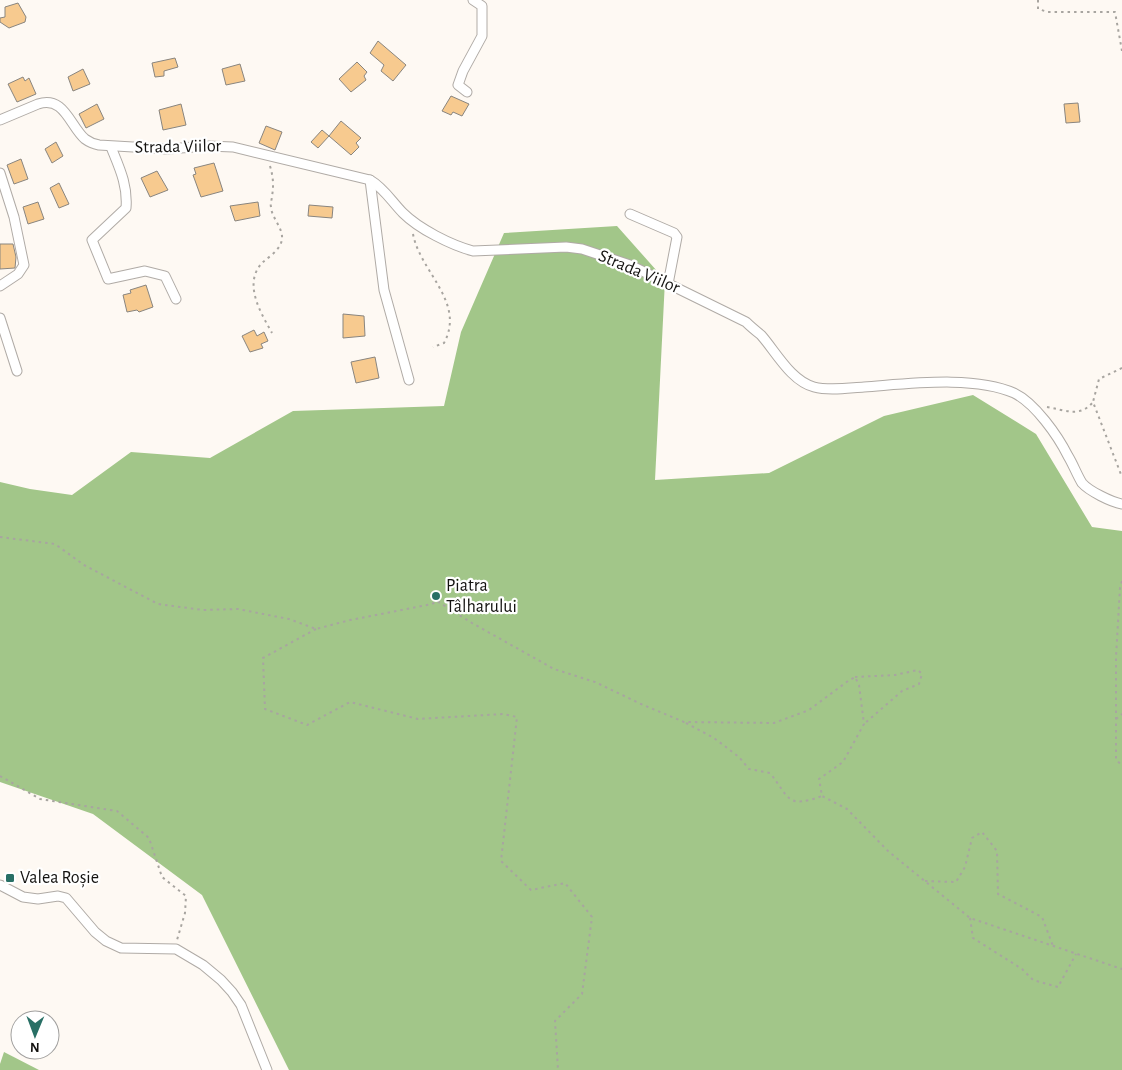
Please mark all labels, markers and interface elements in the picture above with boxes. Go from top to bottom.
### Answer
street label: Strada Viilor [135,137,222,157]
street label: Strada Viilor [596,247,683,297]
place label: Piatra Tâlharului [446,577,517,616]
marker: Piatra Tâlharului [430,590,442,602]
place label: Valea Roșie [20,869,99,888]
marker: Valea Roșie [4,872,16,884]
north arrow [10,1010,60,1060]
text: N [30,1040,40,1054]

